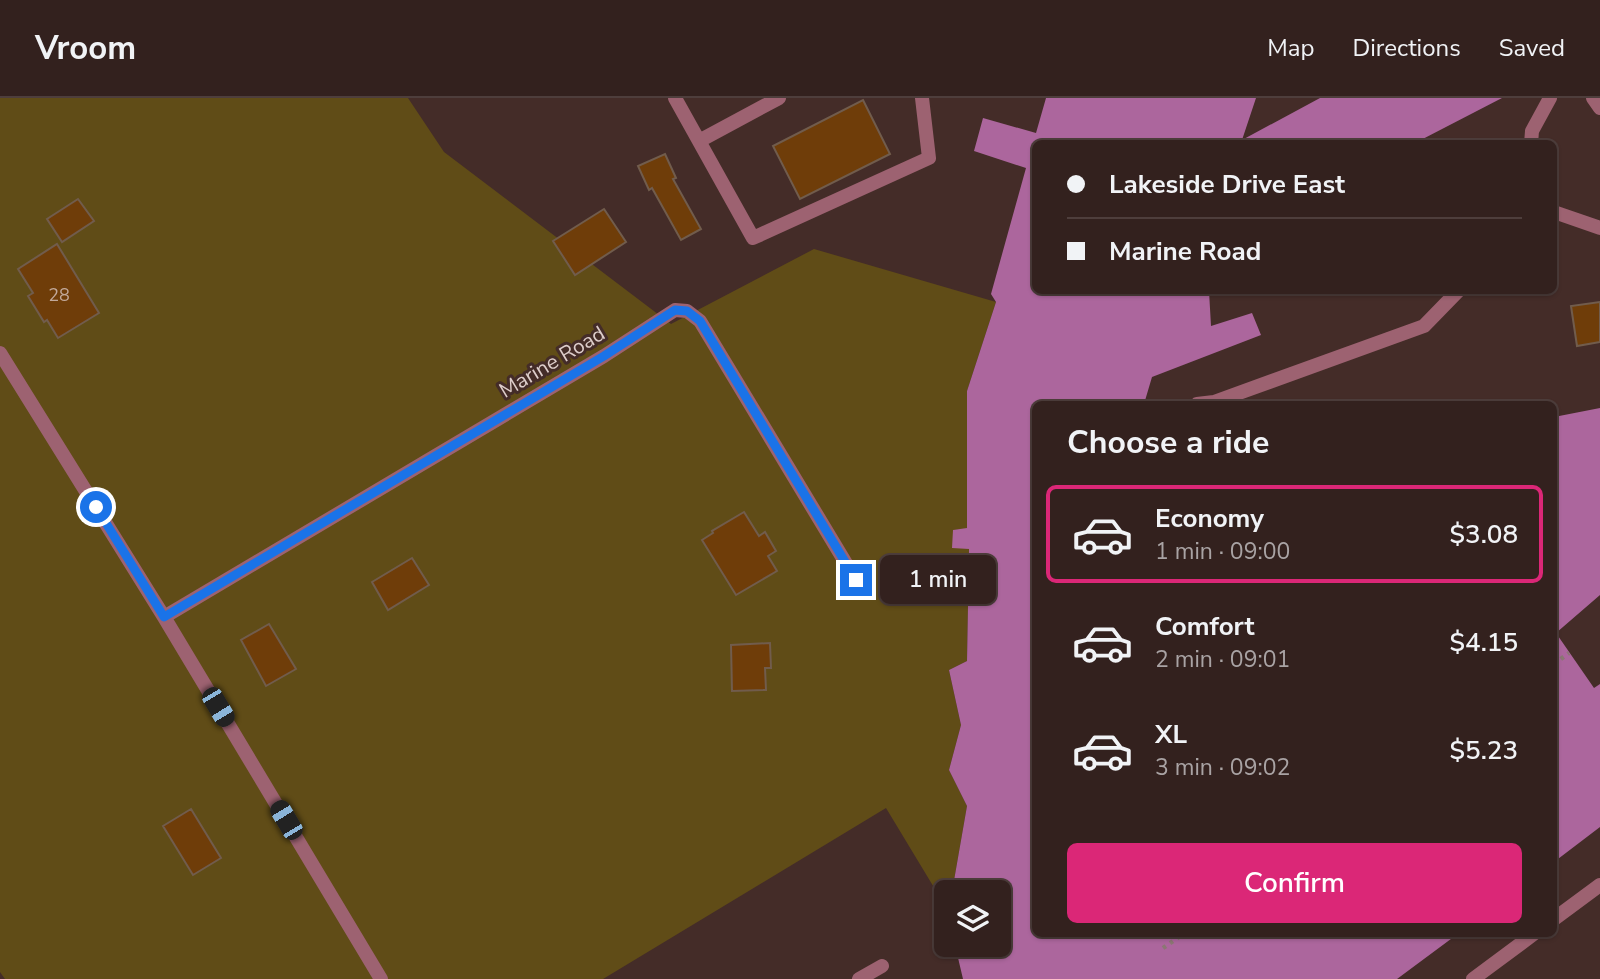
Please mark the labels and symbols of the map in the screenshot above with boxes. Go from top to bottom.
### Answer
house number: 28 [48,283,70,307]
street label: Marine Road [494,319,610,405]
route start [80,491,112,523]
callout: 1 min [880,556,996,604]
route end [840,564,872,596]
car [199,684,238,730]
car [267,797,306,843]

